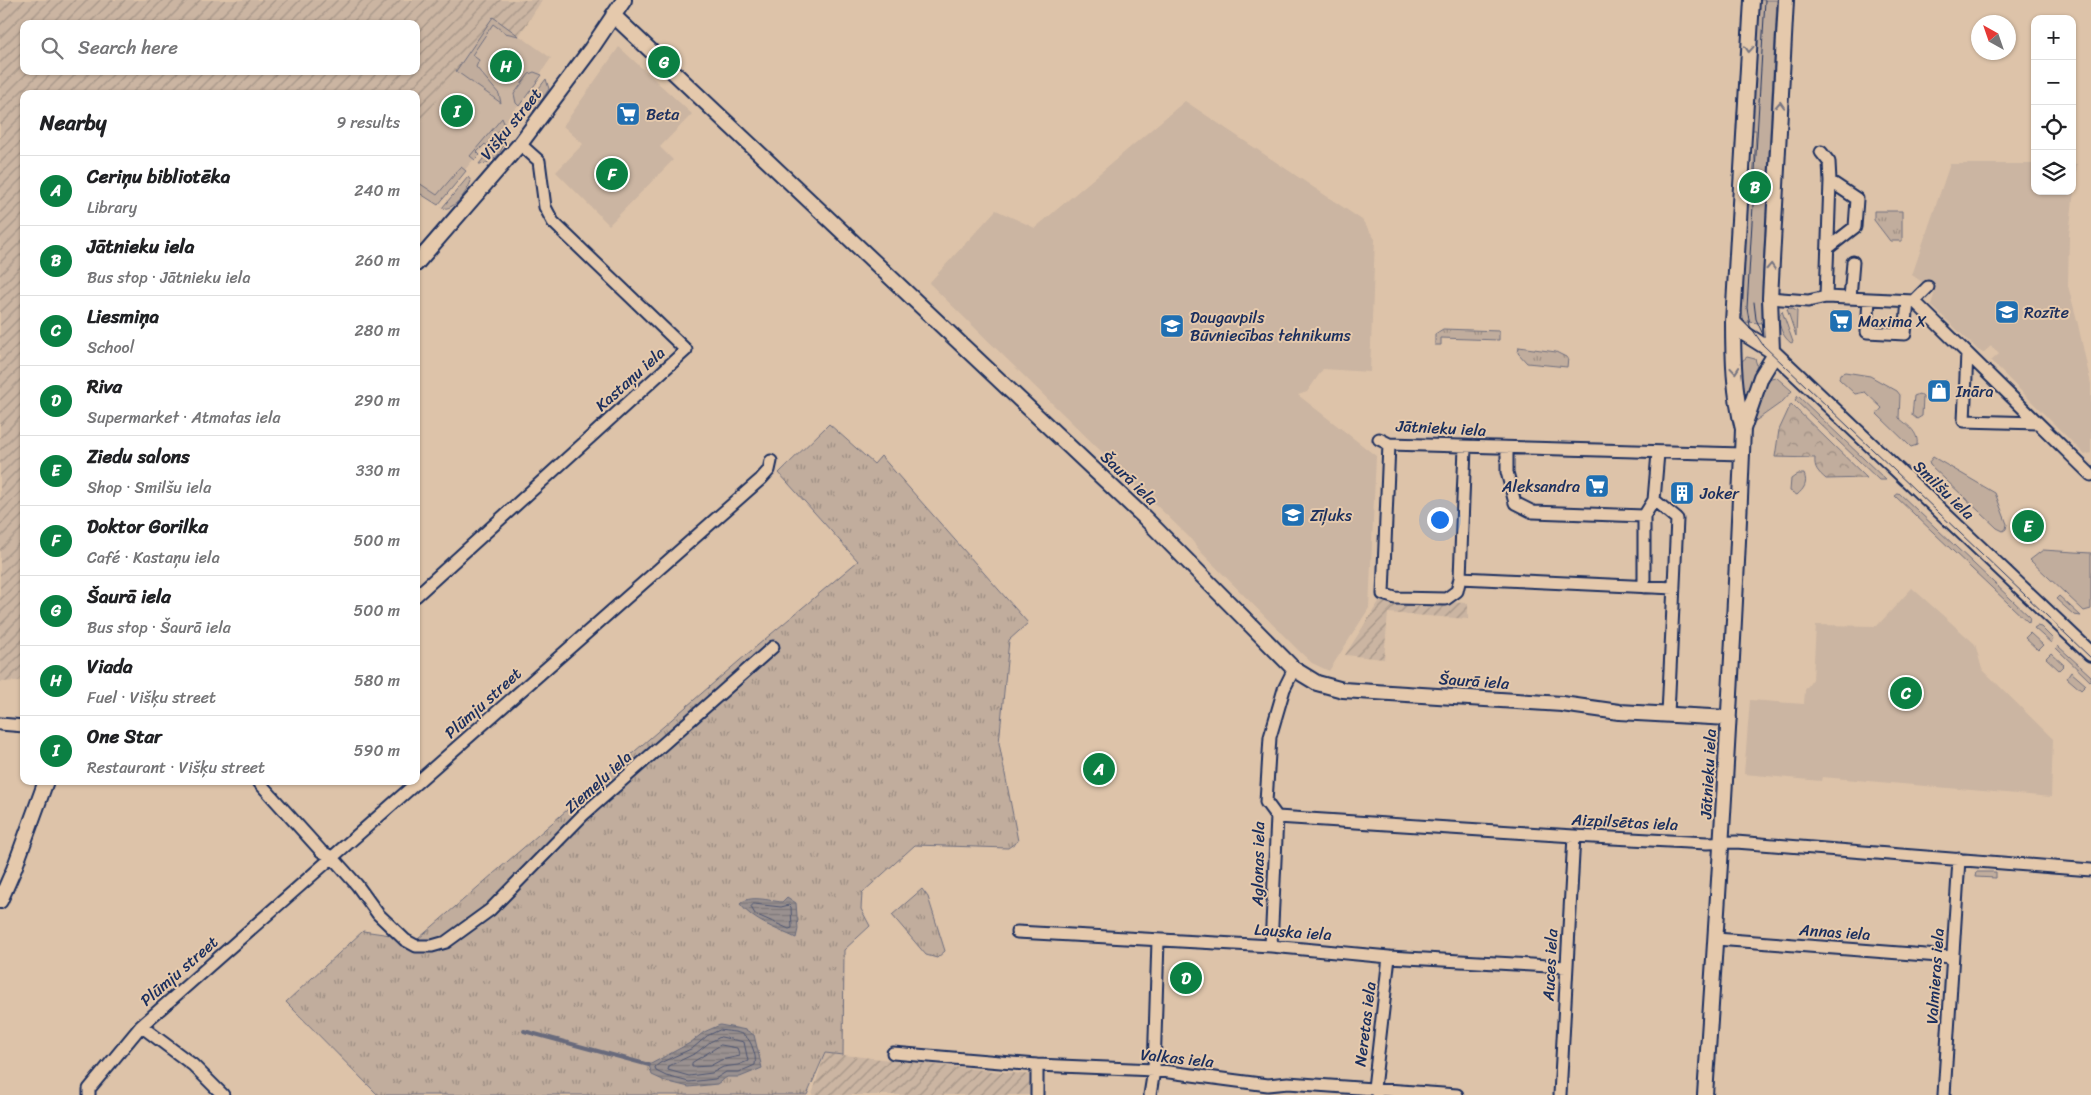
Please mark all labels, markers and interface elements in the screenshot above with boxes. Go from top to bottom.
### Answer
north arrow [1971,15,2016,60]
map controls [2031,15,2076,195]
button: + [2031,15,2076,60]
search box [20,20,420,75]
text: Search here [78,31,178,64]
icon: search [38,34,66,62]
pin: G [648,43,680,81]
one-way arrow [1743,45,1754,53]
pin: H [490,47,522,85]
button: − [2031,60,2076,105]
street label: Višķu street [473,81,549,167]
pin: I [441,92,473,130]
place label: Beta [646,100,680,129]
supermarket icon: Beta [615,101,641,127]
one-way arrow [1775,101,1786,109]
text: Nearby [40,104,106,142]
button: locate [2031,105,2076,150]
text: 9 results [336,108,400,137]
button: layers [2031,150,2076,195]
pin: F [596,155,628,193]
text: Ceriņu bibliotēka [87,160,230,193]
pin: B [1739,168,1771,206]
text: A [51,176,61,205]
text: 240 m [354,176,400,205]
text: Library [87,193,137,222]
text: Jātnieku iela [87,230,194,263]
text: B [51,246,61,275]
text: 260 m [355,246,400,275]
text: Bus stop · Jātnieku iela [87,263,250,292]
one-way arrow [1766,263,1777,271]
place label: Rozīte [2024,298,2069,327]
school or university icon: Rozīte [1994,299,2020,325]
text: Liesmiņa [87,300,159,333]
place label: Daugavpils Būvniecības tehnikums [1190,303,1352,350]
place label: Maxima X [1858,307,1927,336]
supermarket icon: Maxima X [1828,308,1854,334]
school or university icon: Daugavpils Būvniecības tehnikums [1159,313,1185,339]
text: C [51,316,61,345]
text: 280 m [355,316,400,345]
text: School [87,333,134,362]
street label: Kastaņu iela [588,339,672,419]
one-way arrow [1729,367,1740,375]
text: Riva [87,370,122,403]
place label: Ināra [1955,377,1994,406]
shop icon: Ināra [1926,378,1952,404]
text: D [51,386,61,415]
text: 290 m [354,386,400,415]
text: Supermarket · Atmatas iela [87,403,281,432]
street label: Jātnieku iela [1394,411,1487,445]
text: Ziedu salons [87,440,190,473]
street label: Šaurā iela [1093,443,1165,513]
street label: Smilšu iela [1906,453,1982,528]
text: E [52,456,60,485]
text: 330 m [356,456,400,485]
place label: Aleksandra [1501,472,1580,501]
text: Shop · Smilšu iela [87,473,211,502]
supermarket icon: Aleksandra [1584,473,1610,499]
place label: Joker [1699,479,1740,508]
building icon: Joker [1669,480,1695,506]
place label: Zīļuks [1310,501,1353,530]
school or university icon: Zīļuks [1280,502,1306,528]
your location [1427,507,1453,533]
pin: E [2012,507,2044,545]
text: Doktor Gorilka [87,510,208,543]
text: F [52,526,60,555]
text: 500 m [354,526,400,555]
text: Café · Kastaņu iela [87,543,220,572]
text: Šaurā iela [87,580,171,613]
text: G [51,596,61,625]
text: 500 m [354,596,400,625]
text: Bus stop · Šaurā iela [87,613,231,642]
text: Viada [87,650,133,683]
street label: Plūmju street [437,660,529,746]
street label: Šaurā iela [1438,664,1511,698]
text: H [50,666,62,695]
text: 580 m [354,666,400,695]
pin: C [1890,674,1922,712]
text: Fuel · Višķu street [87,683,216,712]
text: One Star [87,720,162,753]
street label: Jātnieku iela [1691,728,1725,821]
text: I [53,736,59,765]
text: 590 m [354,736,400,765]
street label: Ziemeļu iela [557,743,639,821]
pin: A [1083,750,1115,788]
text: Restaurant · Višķu street [87,753,265,782]
street label: Aizpilsētas iela [1570,805,1679,839]
street label: Aglonas iela [1243,820,1273,908]
street label: Lauska iela [1253,915,1333,949]
street label: Annas iela [1797,915,1872,949]
street label: Auces iela [1534,927,1566,1003]
street label: Valmieras iela [1917,927,1953,1025]
street label: Plūmju street [133,928,225,1014]
pin: D [1170,959,1202,997]
street label: Neretas iela [1345,980,1385,1068]
street label: Valkas iela [1139,1040,1216,1076]

